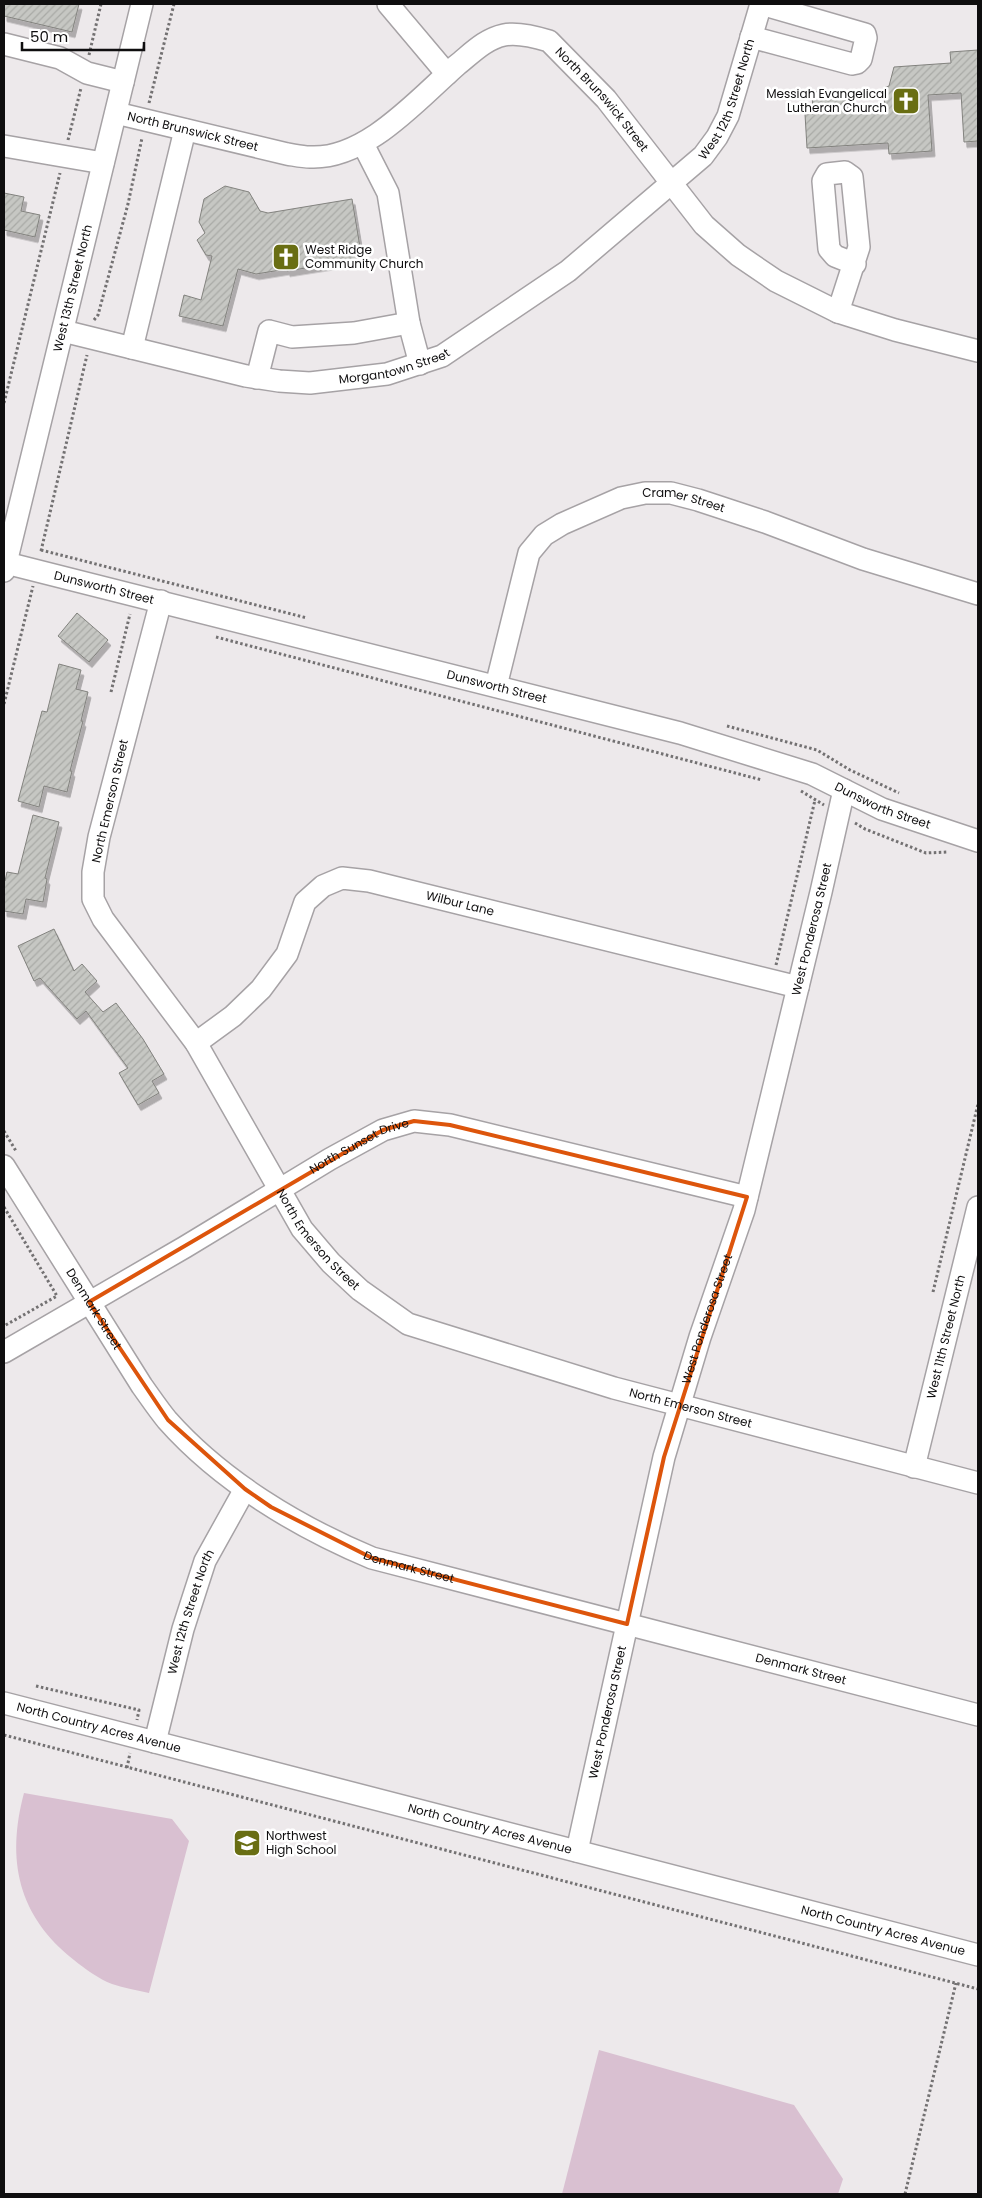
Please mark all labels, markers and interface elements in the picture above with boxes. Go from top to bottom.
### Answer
scale bar [22,20,145,52]
text: 50 m [30,26,68,47]
street label: West 12th Street North [694,37,758,163]
street label: North Brunswick Street [552,43,653,155]
place label: Messiah Evangelical Lutheran Church [766,85,887,116]
church icon: Messiah Evangelical Lutheran Church [891,86,921,116]
street label: North Brunswick Street [126,107,260,155]
street label: West 13th Street North [49,223,96,353]
place label: West Ridge Community Church [305,241,423,272]
church icon: West Ridge Community Church [271,242,301,272]
street label: Morgantown Street [338,344,453,388]
street label: Cramer Street [642,484,727,516]
street label: Dunsworth Street [52,566,156,608]
street label: Dunsworth Street [445,665,549,707]
street label: North Emerson Street [87,737,132,864]
street label: Dunsworth Street [832,778,933,833]
street label: West Ponderosa Street [787,861,835,997]
street label: Wilbur Lane [424,886,496,920]
street label: North Sunset Drive [306,1114,411,1178]
street label: North Emerson Street [273,1185,364,1294]
street label: West Ponderosa Street [677,1252,736,1386]
street label: Denmark Street [62,1265,126,1353]
street label: West 11th Street North [922,1273,969,1400]
street label: North Emerson Street [627,1383,754,1432]
street label: West 12th Street North [163,1546,218,1676]
street label: Denmark Street [361,1546,456,1587]
street label: West Ponderosa Street [584,1644,630,1780]
street label: Denmark Street [754,1649,848,1689]
street label: North Country Acres Avenue [15,1698,183,1756]
street label: North Country Acres Avenue [406,1799,574,1858]
place label: Northwest High School [266,1827,337,1858]
school or university icon: Northwest High School [232,1828,262,1858]
street label: North Country Acres Avenue [799,1901,967,1959]

